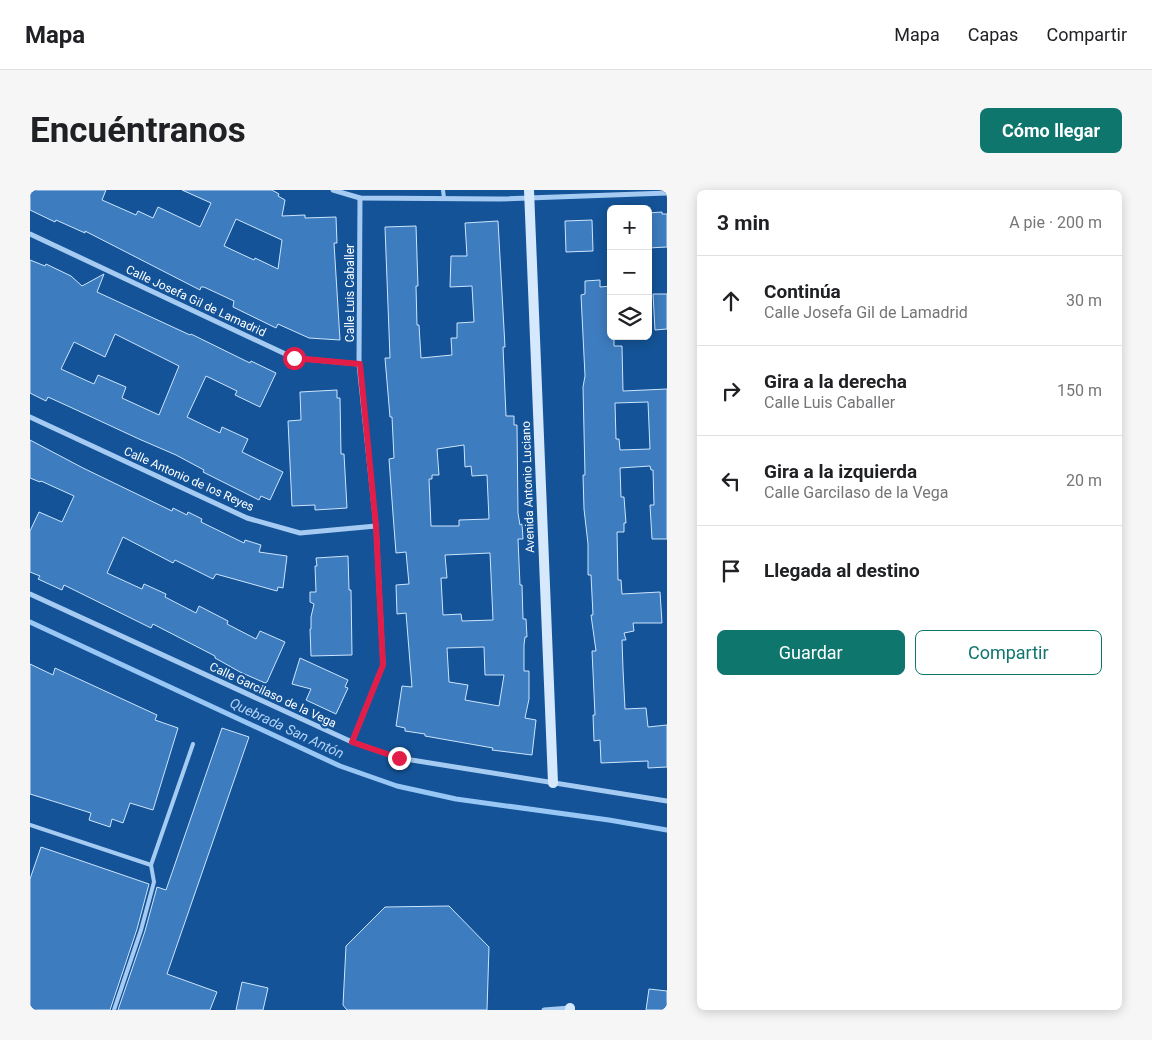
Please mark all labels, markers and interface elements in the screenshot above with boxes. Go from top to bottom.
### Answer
text: Mapa [25,21,85,49]
text: Mapa [894,24,940,45]
text: Capas [968,24,1018,45]
text: Compartir [1046,24,1127,45]
button: Cómo llegar [980,108,1122,153]
text: Encuéntranos [30,110,246,151]
map controls [607,205,652,340]
button: + [607,205,652,250]
text: 3 min [717,211,770,235]
text: A pie · 200 m [1009,213,1102,232]
street label: Calle Luis Caballer [343,244,357,342]
button: − [607,250,652,295]
street label: Calle Josefa Gil de Lamadrid [124,262,268,340]
text: Continúa [764,280,841,303]
icon: ahead [717,287,745,315]
text: 30 m [1066,291,1102,310]
button: layers [607,295,652,340]
text: Calle Josefa Gil de Lamadrid [764,303,968,322]
route start [283,347,306,370]
text: Gira a la derecha [764,370,907,393]
icon: right [717,377,745,405]
text: 150 m [1057,381,1102,400]
text: Calle Luis Caballer [764,393,895,412]
street label: Avenida Antonio Luciano [519,421,537,553]
street label: Calle Antonio de los Reyes [122,444,256,514]
text: Gira a la izquierda [764,460,917,483]
icon: left [717,467,745,495]
text: 20 m [1066,471,1102,490]
text: Calle Garcilaso de la Vega [764,483,949,502]
icon: arrive [717,557,745,585]
text: Llegada al destino [764,559,920,582]
button: Guardar [717,630,905,675]
button: Compartir [915,630,1102,675]
street label: Calle Garcilaso de la Vega [207,659,339,731]
water label: Quebrada San Antón [227,695,347,761]
route end [388,747,411,770]

